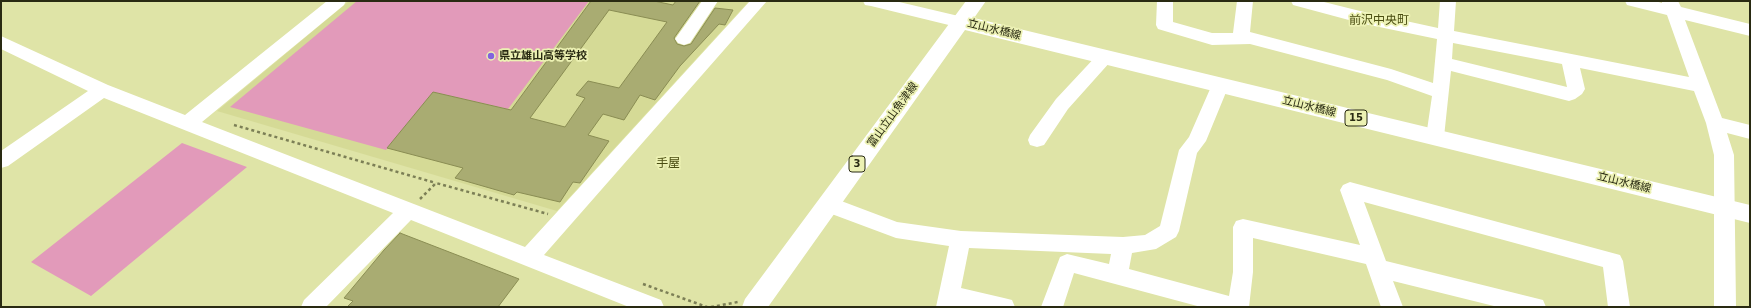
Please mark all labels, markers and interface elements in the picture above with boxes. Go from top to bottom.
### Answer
district label: 前沢中央町 [1349,14,1409,28]
street label: 立山水橋線 [966,17,1022,43]
place label: 県立雄山高等学校 [499,49,587,63]
marker: 県立雄山高等学校 [486,51,496,61]
street label: 富山立山魚津線 [865,80,921,150]
street label: 立山水橋線 [1281,94,1337,120]
road number: 15 [1345,110,1367,126]
road number: 3 [849,156,865,172]
district label: 手屋 [656,157,680,171]
street label: 立山水橋線 [1596,170,1652,196]

